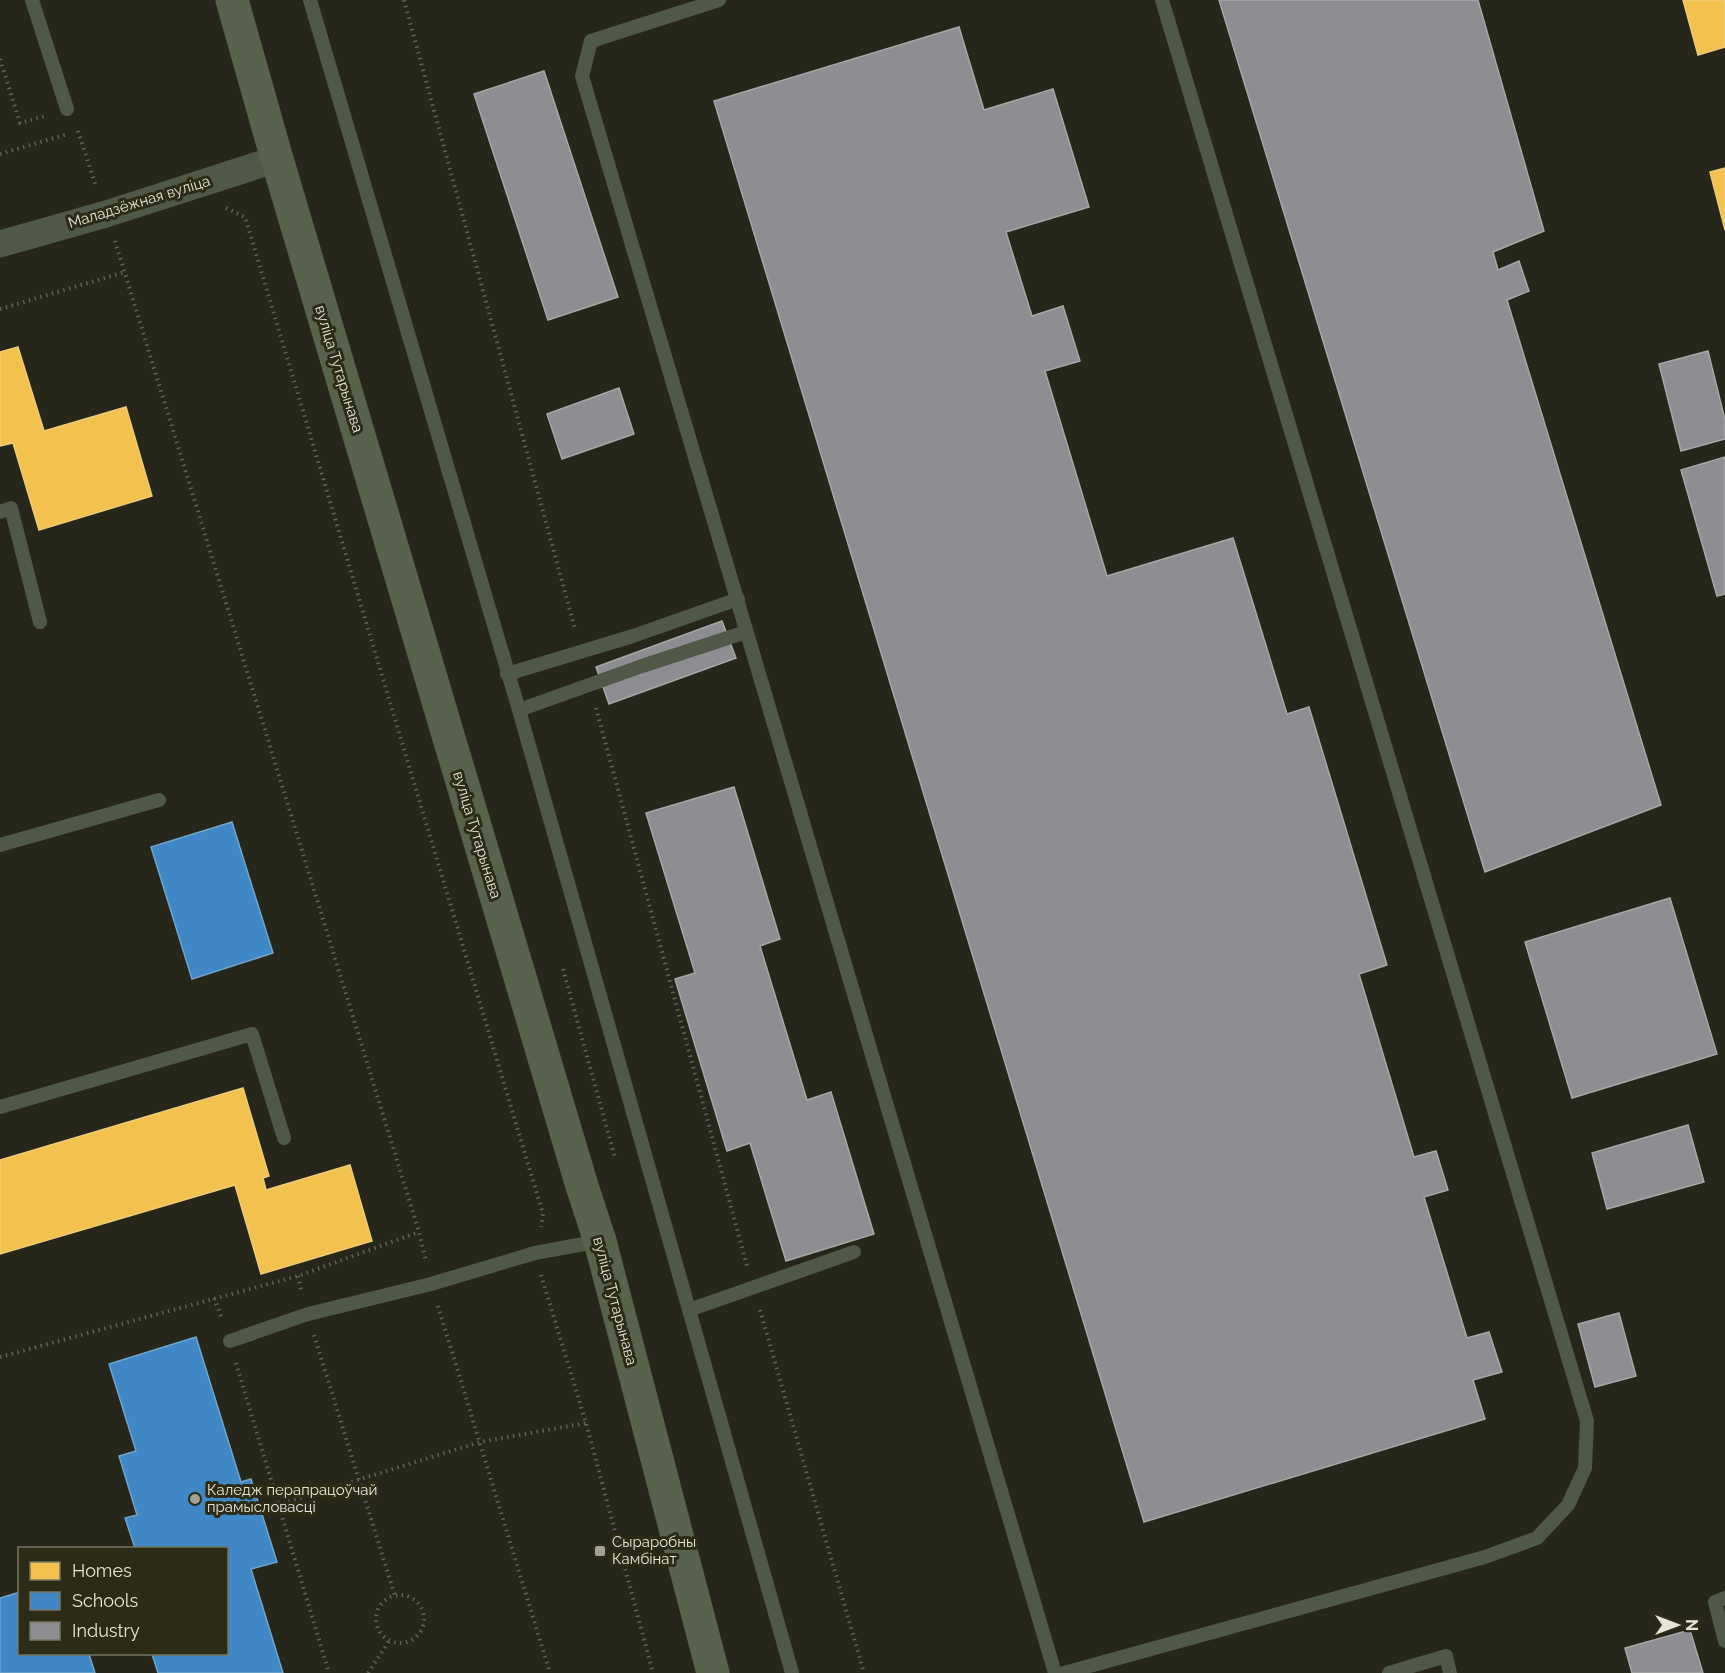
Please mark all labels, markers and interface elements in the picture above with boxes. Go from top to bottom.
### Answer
street label: Маладзёжная вуліца [66,172,212,232]
street label: вуліца Тутарынава [311,303,367,435]
street label: вуліца Тутарынава [449,769,505,901]
street label: вуліца Тутарынава [589,1235,641,1367]
place label: Каледж перапрацоўчай прамысловасці [207,1481,377,1516]
marker: Каледж перапрацоўчай прамысловасці [188,1492,202,1506]
place label: Сыраробны Камбінат [612,1533,696,1568]
marker: Сыраробны Камбінат [593,1544,607,1558]
legend [18,1547,228,1655]
text: Homes [72,1560,132,1581]
text: Schools [72,1590,139,1611]
north arrow [1647,1595,1707,1655]
text: N [1682,1619,1701,1631]
text: Industry [72,1620,140,1641]

